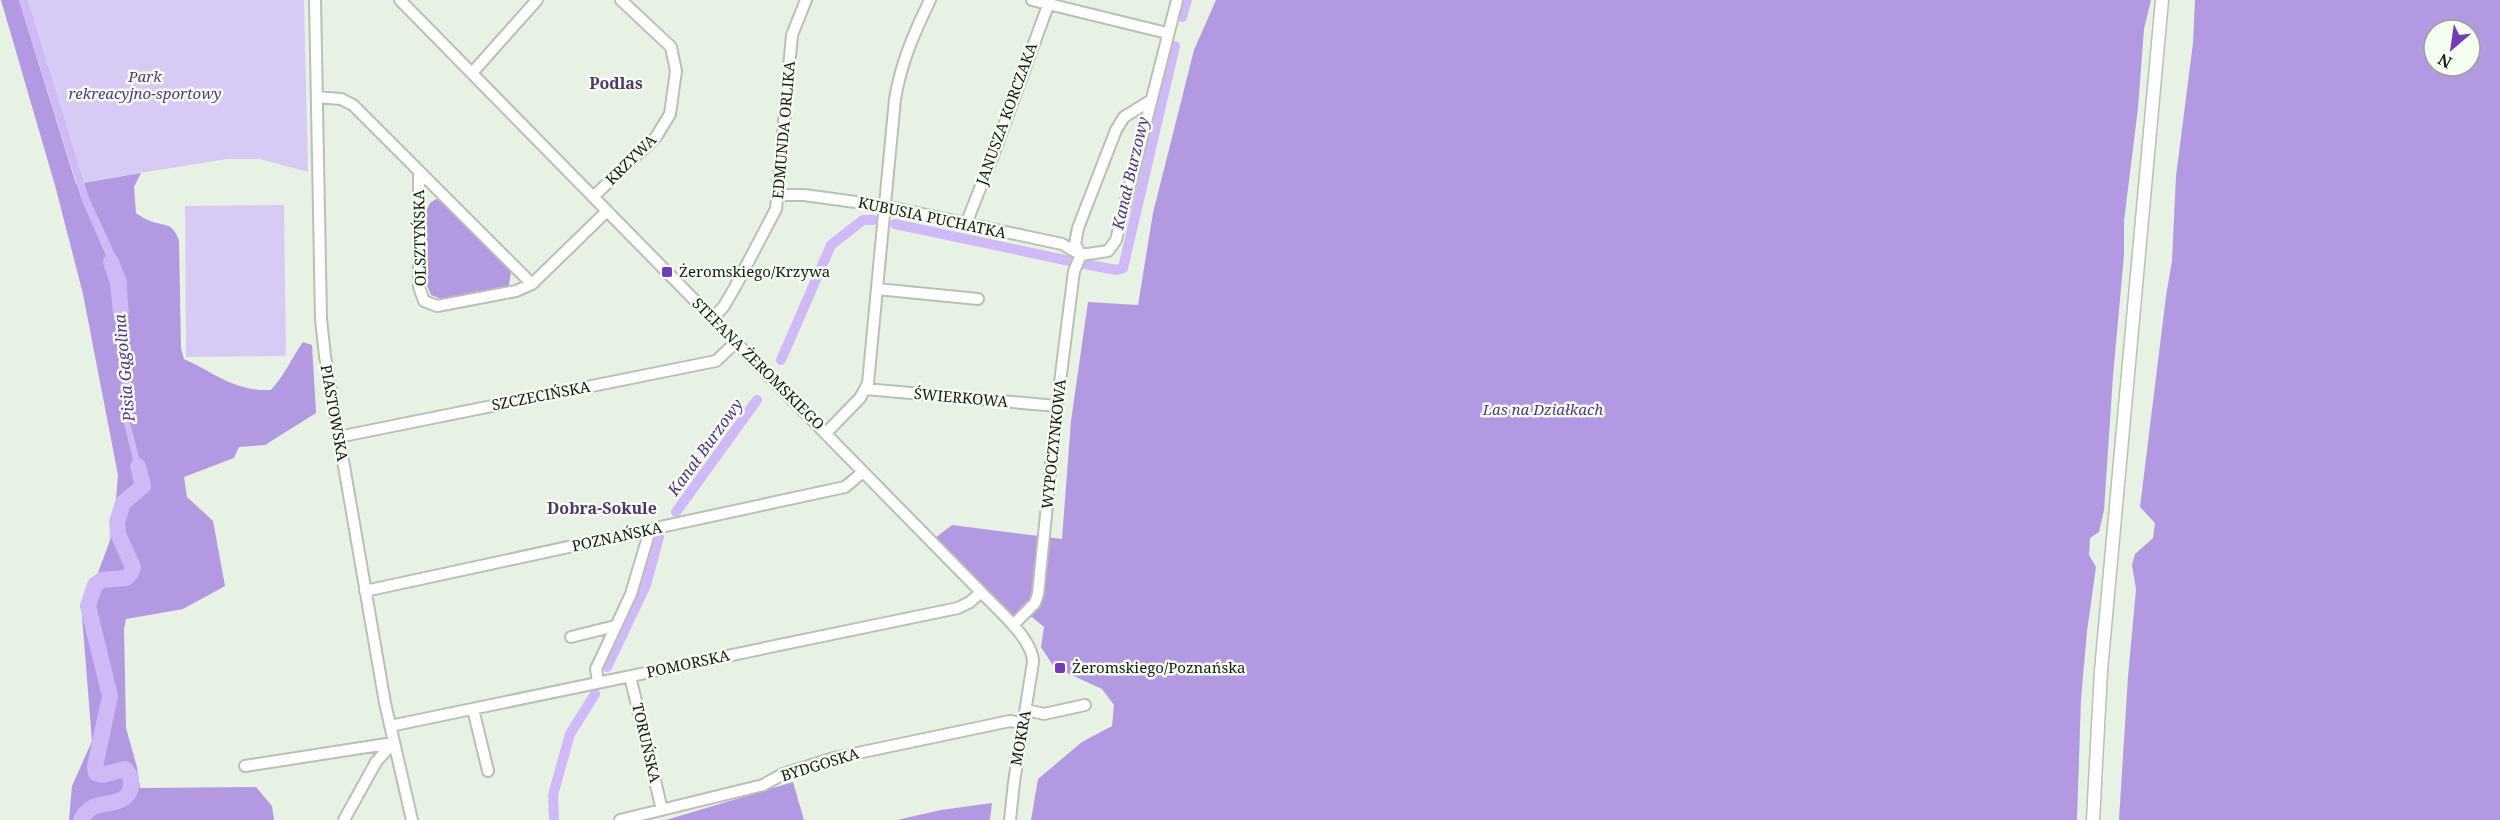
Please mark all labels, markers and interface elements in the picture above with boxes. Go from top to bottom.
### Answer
north arrow [2422,18,2482,78]
street label: JANUSZA KORCZAKA [971,39,1041,189]
text: N [2434,48,2456,74]
street label: EDMUNDA ORLIKA [767,60,799,200]
park label: Park rekreacyjno-sportowy [69,66,222,103]
district label: Podlas [589,72,643,94]
water label: Kanał Burzowy [1106,114,1154,233]
street label: KRZYWA [601,129,660,189]
street label: OLSZTYŃSKA [408,189,430,287]
street label: KUBUSIA PUCHATKA [856,192,1008,243]
place label: Żeromskiego/Krzywa [679,261,830,281]
marker: Żeromskiego/Krzywa [660,265,674,279]
street label: STEFANA ŻEROMSKIEGO [688,293,829,434]
water label: Pisia Gągolina [108,313,140,424]
street label: PIASTOWSKA [317,363,353,463]
street label: SZCZECIŃSKA [490,376,592,414]
street label: WYPOCZYNKOWA [1036,378,1070,510]
street label: ŚWIERKOWA [913,383,1009,411]
water label: Kanał Burzowy [662,394,748,501]
park label: Las na Działkach [1482,399,1603,419]
district label: Dobra-Sokule [547,497,657,519]
street label: POZNAŃSKA [570,517,664,555]
street label: POMORSKA [644,644,732,682]
place label: Żeromskiego/Poznańska [1072,657,1245,677]
marker: Żeromskiego/Poznańska [1053,661,1067,675]
street label: TORUŃSKA [628,701,666,785]
street label: MOKRA [1005,708,1035,767]
street label: BYDGOSKA [778,743,862,785]

